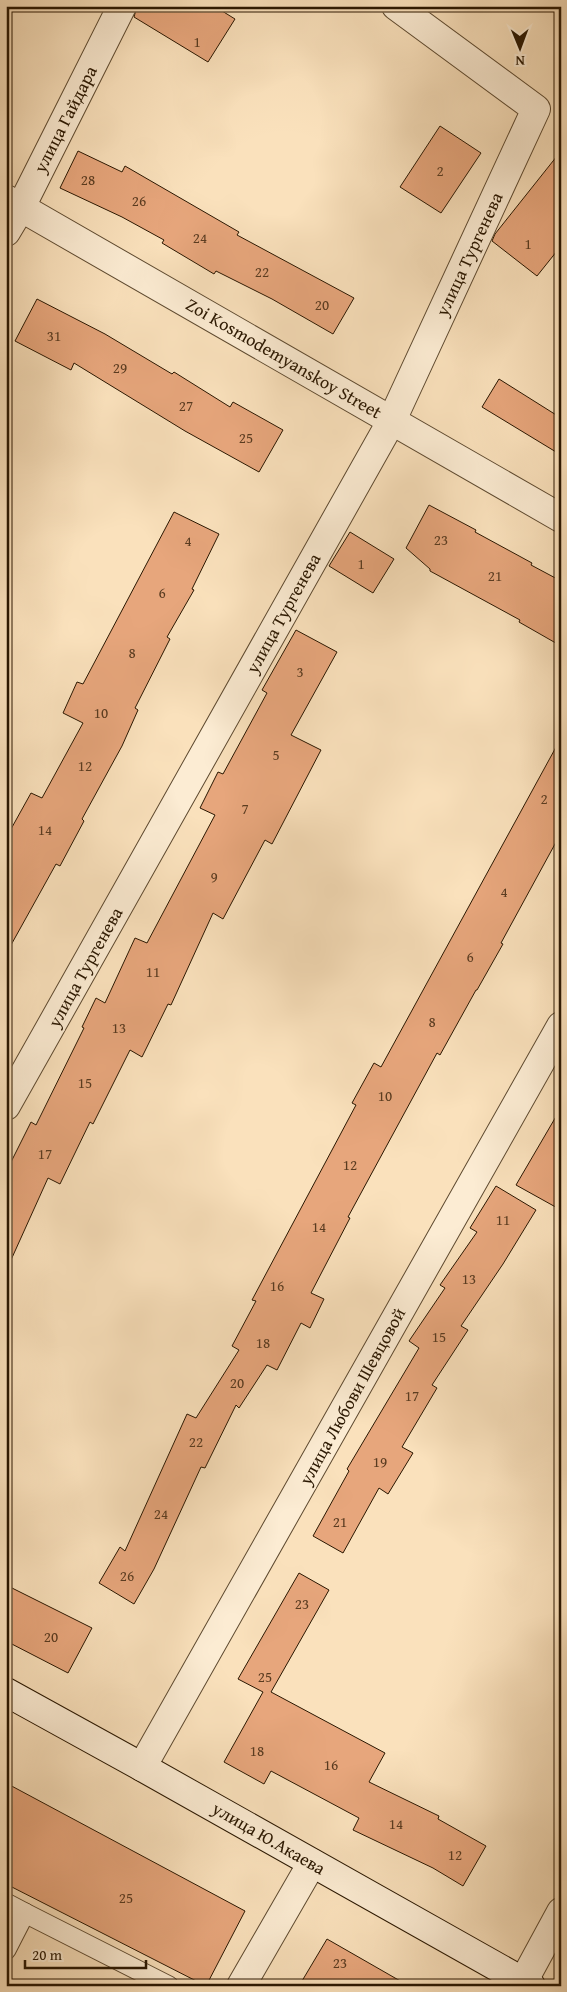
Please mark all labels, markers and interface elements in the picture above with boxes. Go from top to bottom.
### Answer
north arrow [494,22,544,72]
house number: 1 [193,31,201,52]
text: N [515,51,525,71]
street label: улица Гайдара [26,60,104,178]
house number: 2 [436,160,444,181]
house number: 28 [81,169,95,190]
street label: улица Тургенева [428,187,510,321]
house number: 26 [132,190,146,211]
house number: 24 [193,227,207,248]
house number: 1 [524,233,532,254]
house number: 22 [255,261,269,282]
street label: Zoi Kosmodemyanskoy Street [181,291,388,426]
house number: 20 [315,294,329,315]
house number: 31 [47,325,61,346]
house number: 29 [113,357,127,378]
house number: 27 [179,395,193,416]
house number: 25 [239,427,253,448]
house number: 23 [434,529,448,550]
house number: 4 [184,530,192,551]
street label: улица Тургенева [238,548,327,679]
house number: 1 [357,553,365,574]
house number: 21 [488,565,502,586]
house number: 6 [158,582,166,603]
house number: 8 [128,642,136,663]
house number: 3 [296,661,304,682]
house number: 10 [94,702,108,723]
house number: 5 [272,744,280,765]
house number: 12 [78,755,92,776]
house number: 2 [540,788,548,809]
house number: 7 [241,798,249,819]
house number: 14 [38,819,52,840]
house number: 9 [210,866,218,887]
house number: 4 [500,881,508,902]
street label: улица Тургенева [40,902,129,1033]
house number: 6 [466,946,474,967]
house number: 11 [146,961,160,982]
house number: 8 [428,1011,436,1032]
house number: 13 [112,1017,126,1038]
house number: 15 [78,1072,92,1093]
house number: 10 [378,1085,392,1106]
house number: 17 [38,1143,52,1164]
house number: 12 [343,1154,357,1175]
house number: 11 [496,1209,510,1230]
house number: 14 [312,1216,326,1237]
house number: 13 [462,1268,476,1289]
house number: 16 [270,1275,284,1296]
street label: улица Любови Шевцовой [291,1302,412,1491]
house number: 15 [432,1326,446,1347]
house number: 18 [256,1332,270,1353]
house number: 20 [230,1372,244,1393]
house number: 17 [405,1385,419,1406]
house number: 22 [189,1431,203,1452]
house number: 19 [373,1451,387,1472]
house number: 24 [154,1503,168,1524]
house number: 21 [333,1511,347,1532]
house number: 26 [120,1565,134,1586]
house number: 23 [295,1593,309,1614]
house number: 20 [44,1626,58,1647]
house number: 25 [258,1666,272,1687]
house number: 18 [250,1740,264,1761]
house number: 16 [324,1754,338,1775]
street label: улица Ю.Акаева [206,1794,331,1882]
house number: 14 [389,1813,403,1834]
house number: 12 [448,1844,462,1865]
house number: 25 [119,1887,133,1908]
scale bar [25,1937,146,1969]
text: 20 m [32,1944,63,1965]
house number: 23 [333,1952,347,1973]

